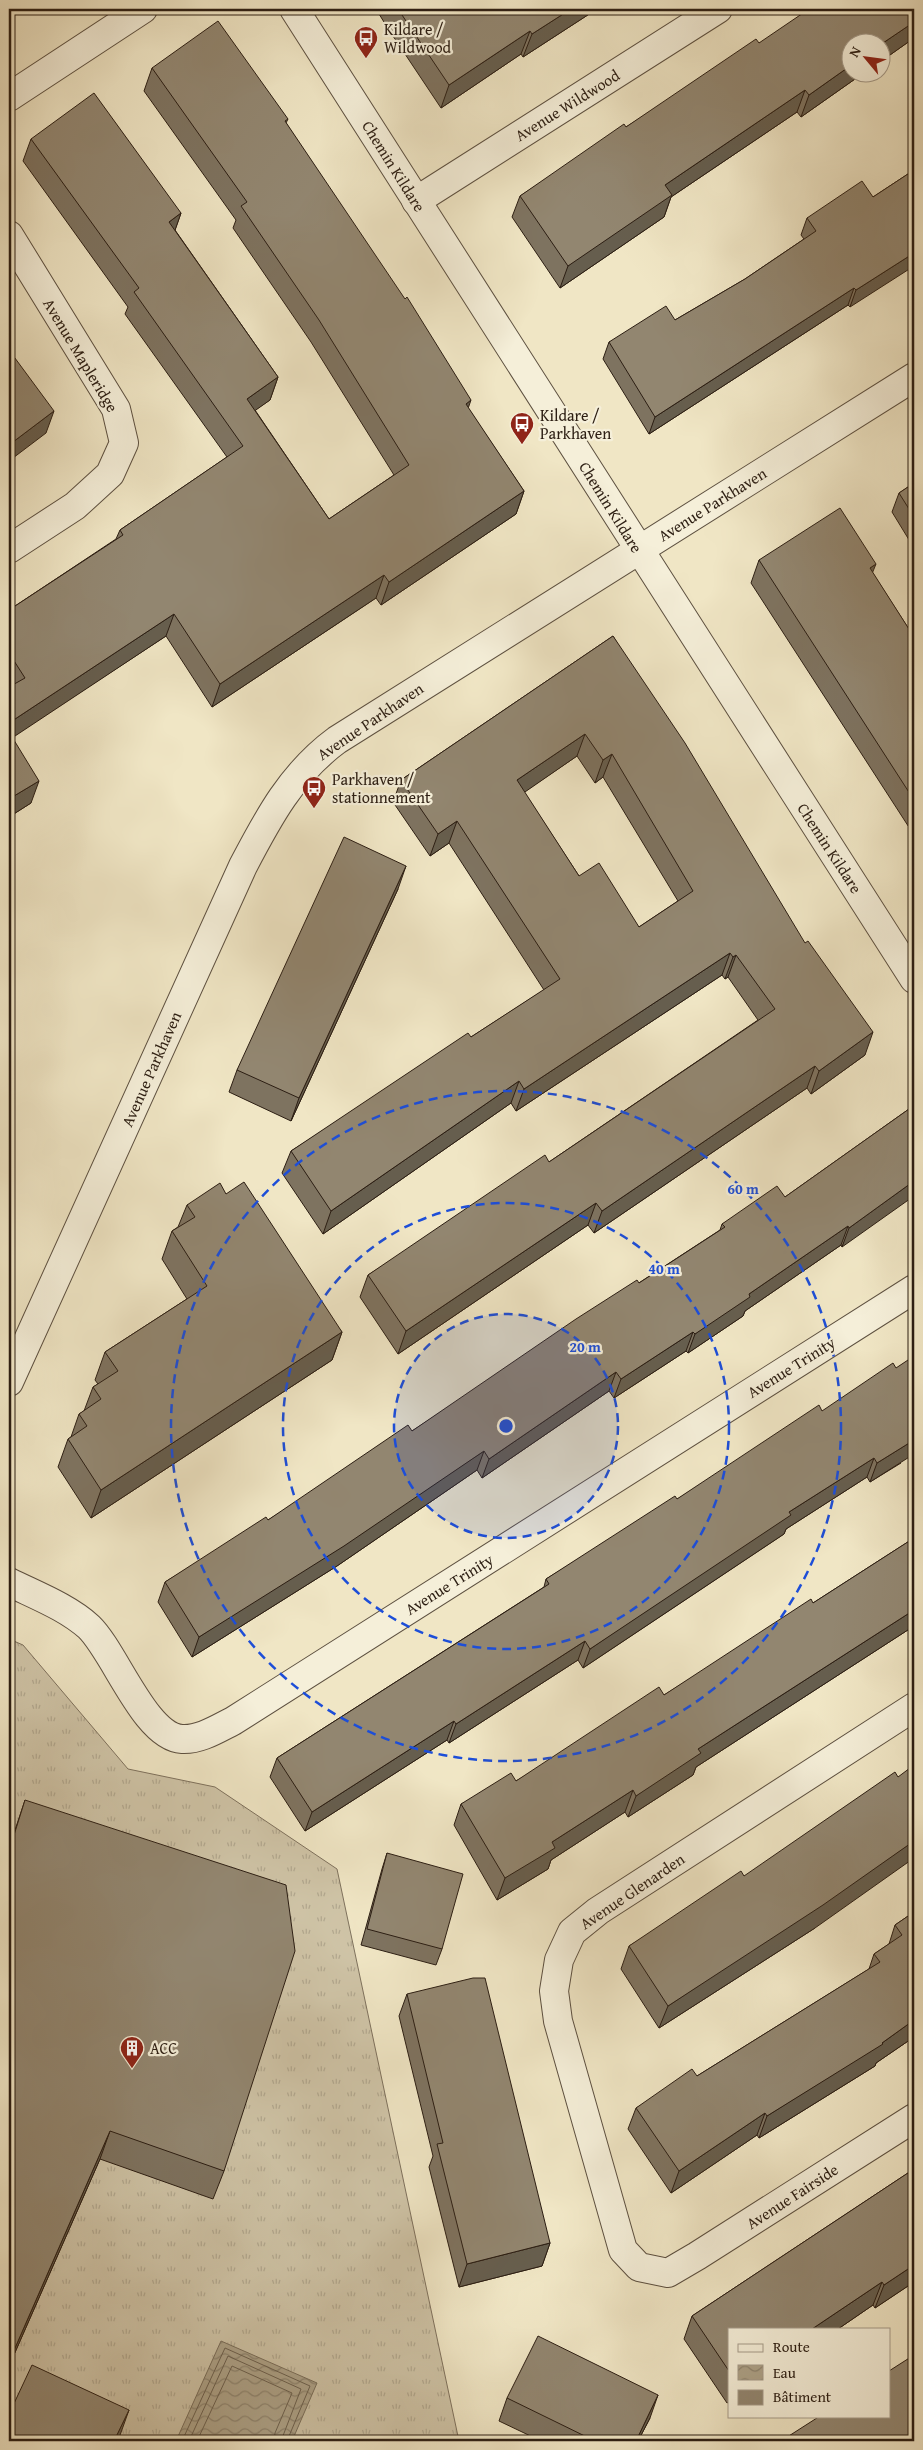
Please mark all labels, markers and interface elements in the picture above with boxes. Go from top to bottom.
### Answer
place label: Kildare / Wildwood [384,17,452,59]
bus stop icon: Kildare / Wildwood [353,25,379,59]
north arrow [840,32,890,82]
text: N [844,42,866,61]
street label: Avenue Wildwood [510,63,625,147]
street label: Chemin Kildare [356,116,432,216]
street label: Avenue Mapleridge [37,293,125,417]
place label: Kildare / Parkhaven [540,403,611,445]
bus stop icon: Kildare / Parkhaven [509,411,535,445]
street label: Chemin Kildare [573,457,649,557]
street label: Avenue Parkhaven [653,461,771,547]
street label: Avenue Parkhaven [312,676,428,766]
place label: Parkhaven / stationnement [332,767,431,809]
bus stop icon: Parkhaven / stationnement [301,775,327,809]
street label: Chemin Kildare [792,798,868,898]
street label: Avenue Parkhaven [115,1007,187,1130]
text: 60 m [727,1178,759,1199]
text: 40 m [648,1258,680,1279]
street label: Avenue Trinity [742,1330,840,1404]
text: 20 m [569,1336,601,1357]
centre of rings [497,1417,515,1435]
street label: Avenue Trinity [400,1547,498,1621]
street label: Avenue Glenarden [575,1847,689,1935]
building icon: ACC [119,2035,145,2069]
place label: ACC [150,2036,177,2060]
street label: Avenue Fairside [741,2157,843,2235]
legend [728,2328,890,2418]
text: Route [773,2336,810,2357]
text: Eau [773,2362,797,2383]
text: Bâtiment [773,2386,832,2407]

